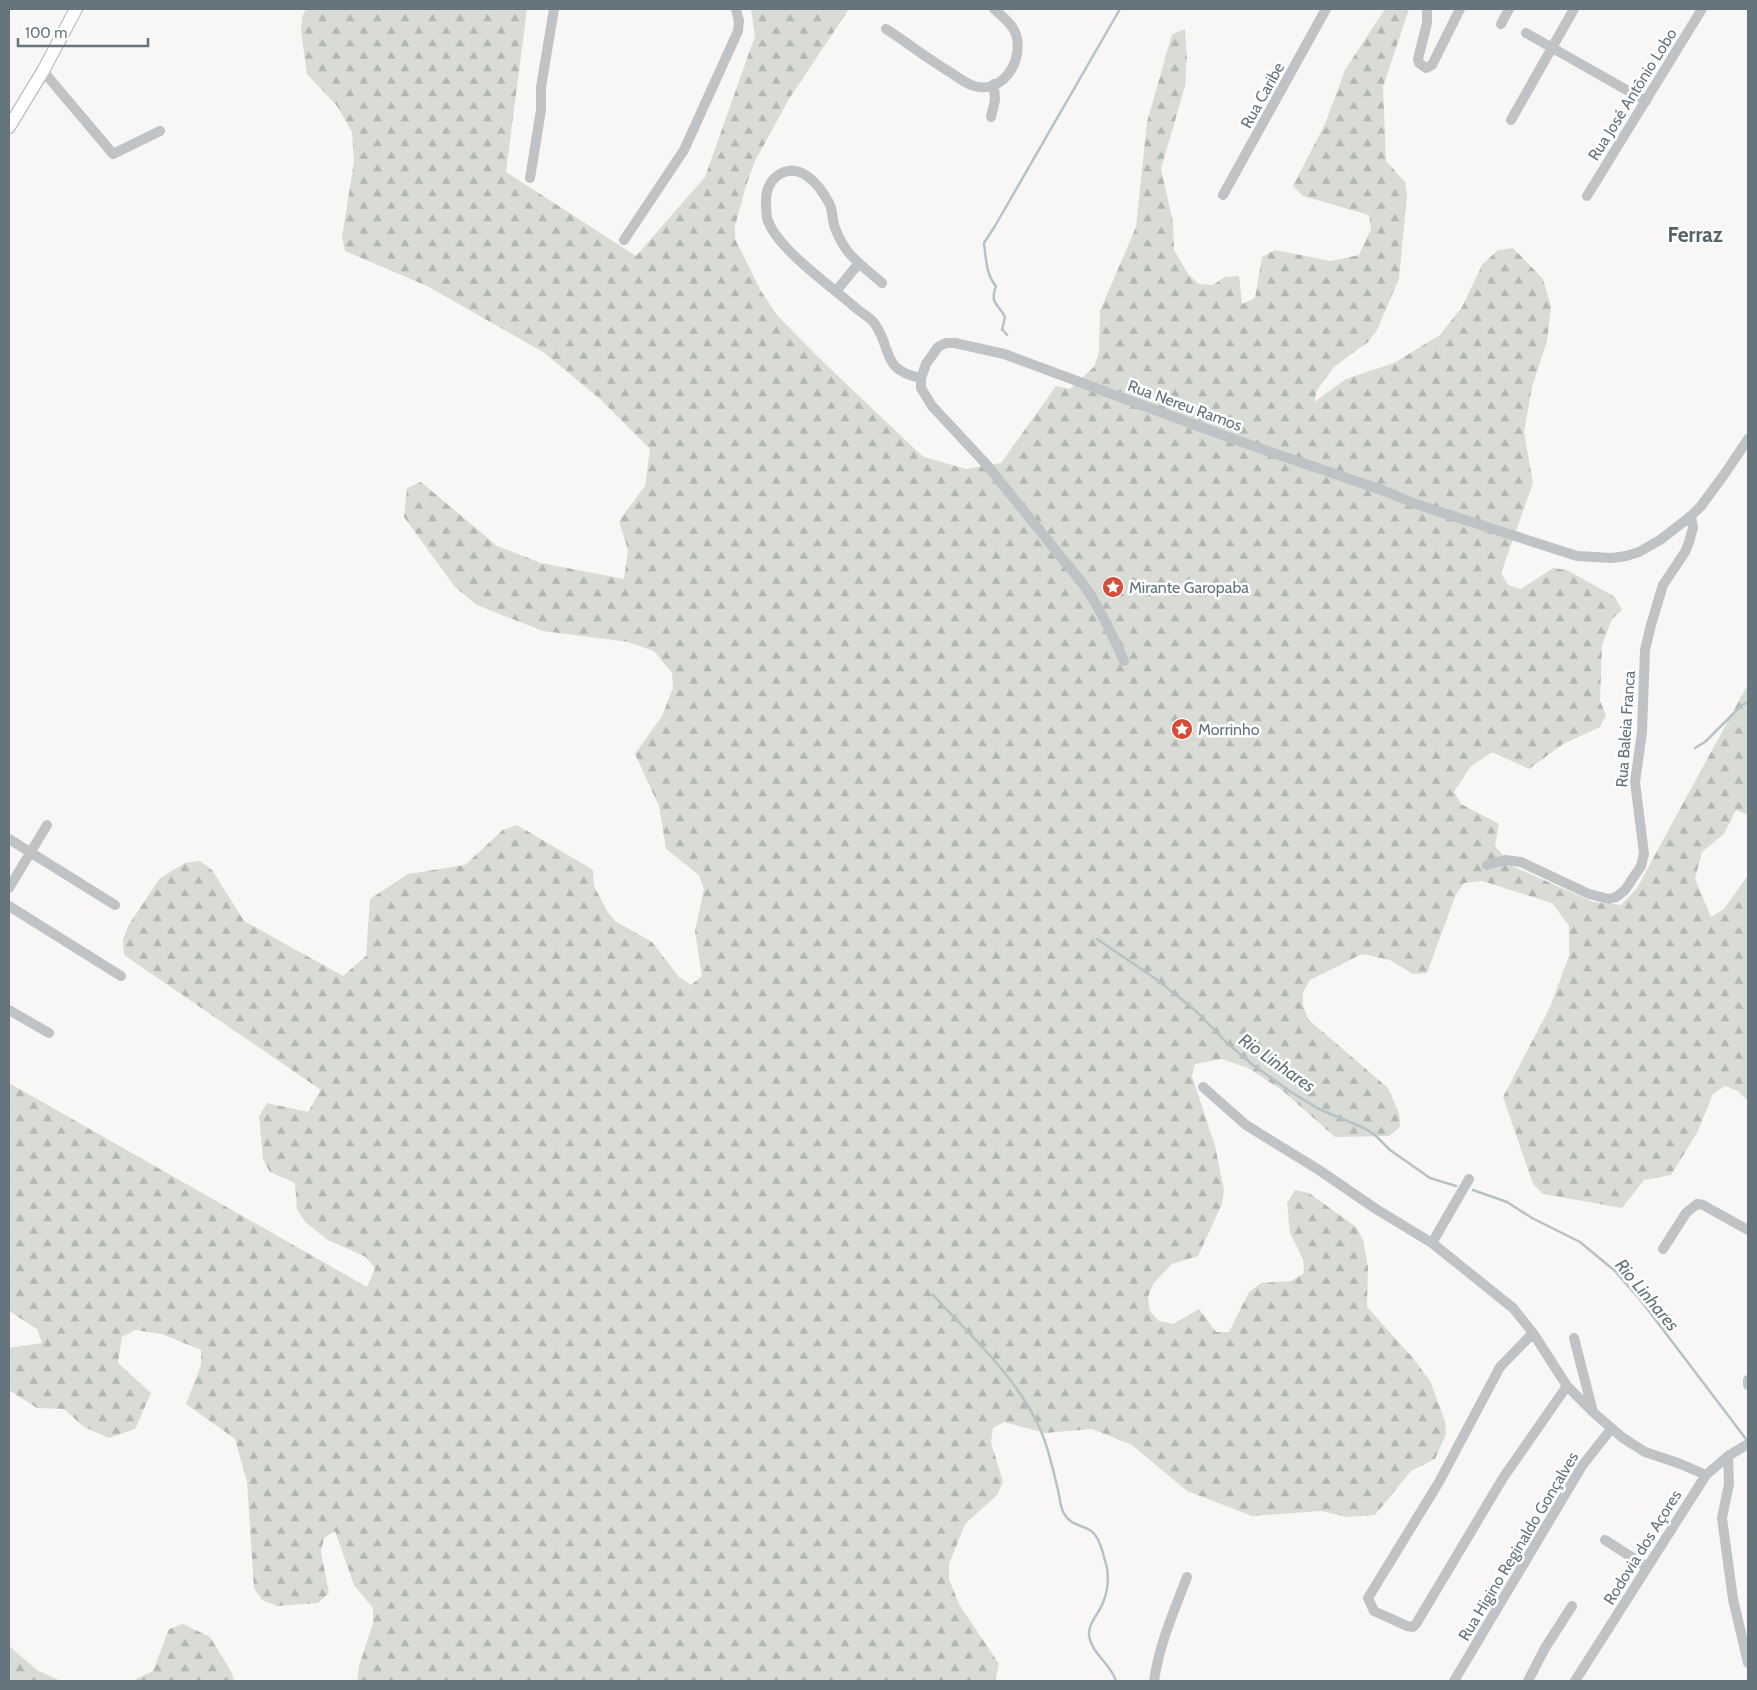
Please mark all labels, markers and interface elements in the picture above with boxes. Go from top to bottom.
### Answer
scale bar [18,15,148,47]
text: 100 m [25,24,67,42]
street label: Rua José Antônio Lobo [1584,25,1681,164]
street label: Rua Caribe [1237,59,1288,131]
district label: Ferraz [1667,222,1723,247]
street label: Rua Nereu Ramos [1125,376,1245,435]
place icon: Mirante Garopaba [1101,575,1125,599]
place label: Mirante Garopaba [1129,578,1249,597]
street label: Rua Baleia Franca [1612,670,1639,788]
place icon: Morrinho [1170,717,1194,741]
place label: Morrinho [1198,720,1260,739]
water label: Rio Linhares [1235,1029,1319,1097]
water label: Rio Linhares [1610,1254,1684,1336]
street label: Rua Higino Reginaldo Gonçalves [1454,1448,1583,1644]
street label: Rodovia dos Açores [1600,1486,1685,1608]

